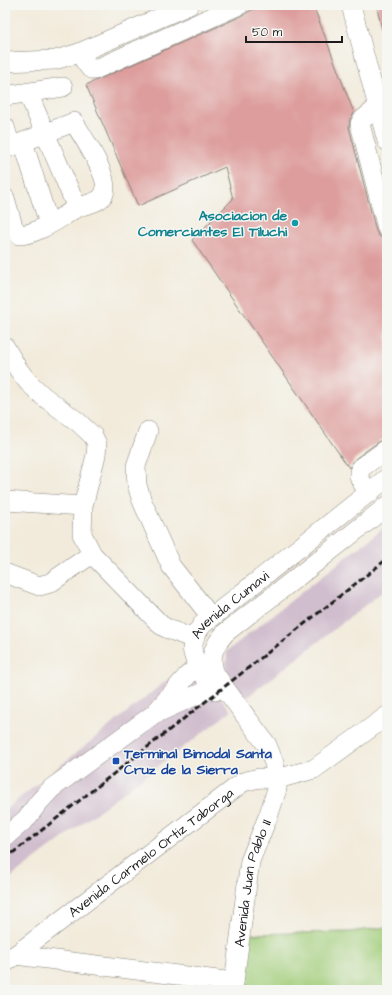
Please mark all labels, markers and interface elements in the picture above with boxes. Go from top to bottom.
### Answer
scale bar [246,18,342,44]
text: 50 m [252,24,283,41]
place label: Asociacion de Comerciantes El Tiluchi [138,206,288,242]
marker: Asociacion de Comerciantes El Tiluchi [290,218,300,228]
street label: Avenida Cumavi [186,566,274,643]
place label: Terminal Bimodal Santa Cruz de la Sierra [123,744,273,780]
marker: Terminal Bimodal Santa Cruz de la Sierra [111,756,121,766]
street label: Avenida Carmelo Ortiz Taborga [64,784,238,922]
street label: Avenida Juan Pablo II [230,816,277,948]

